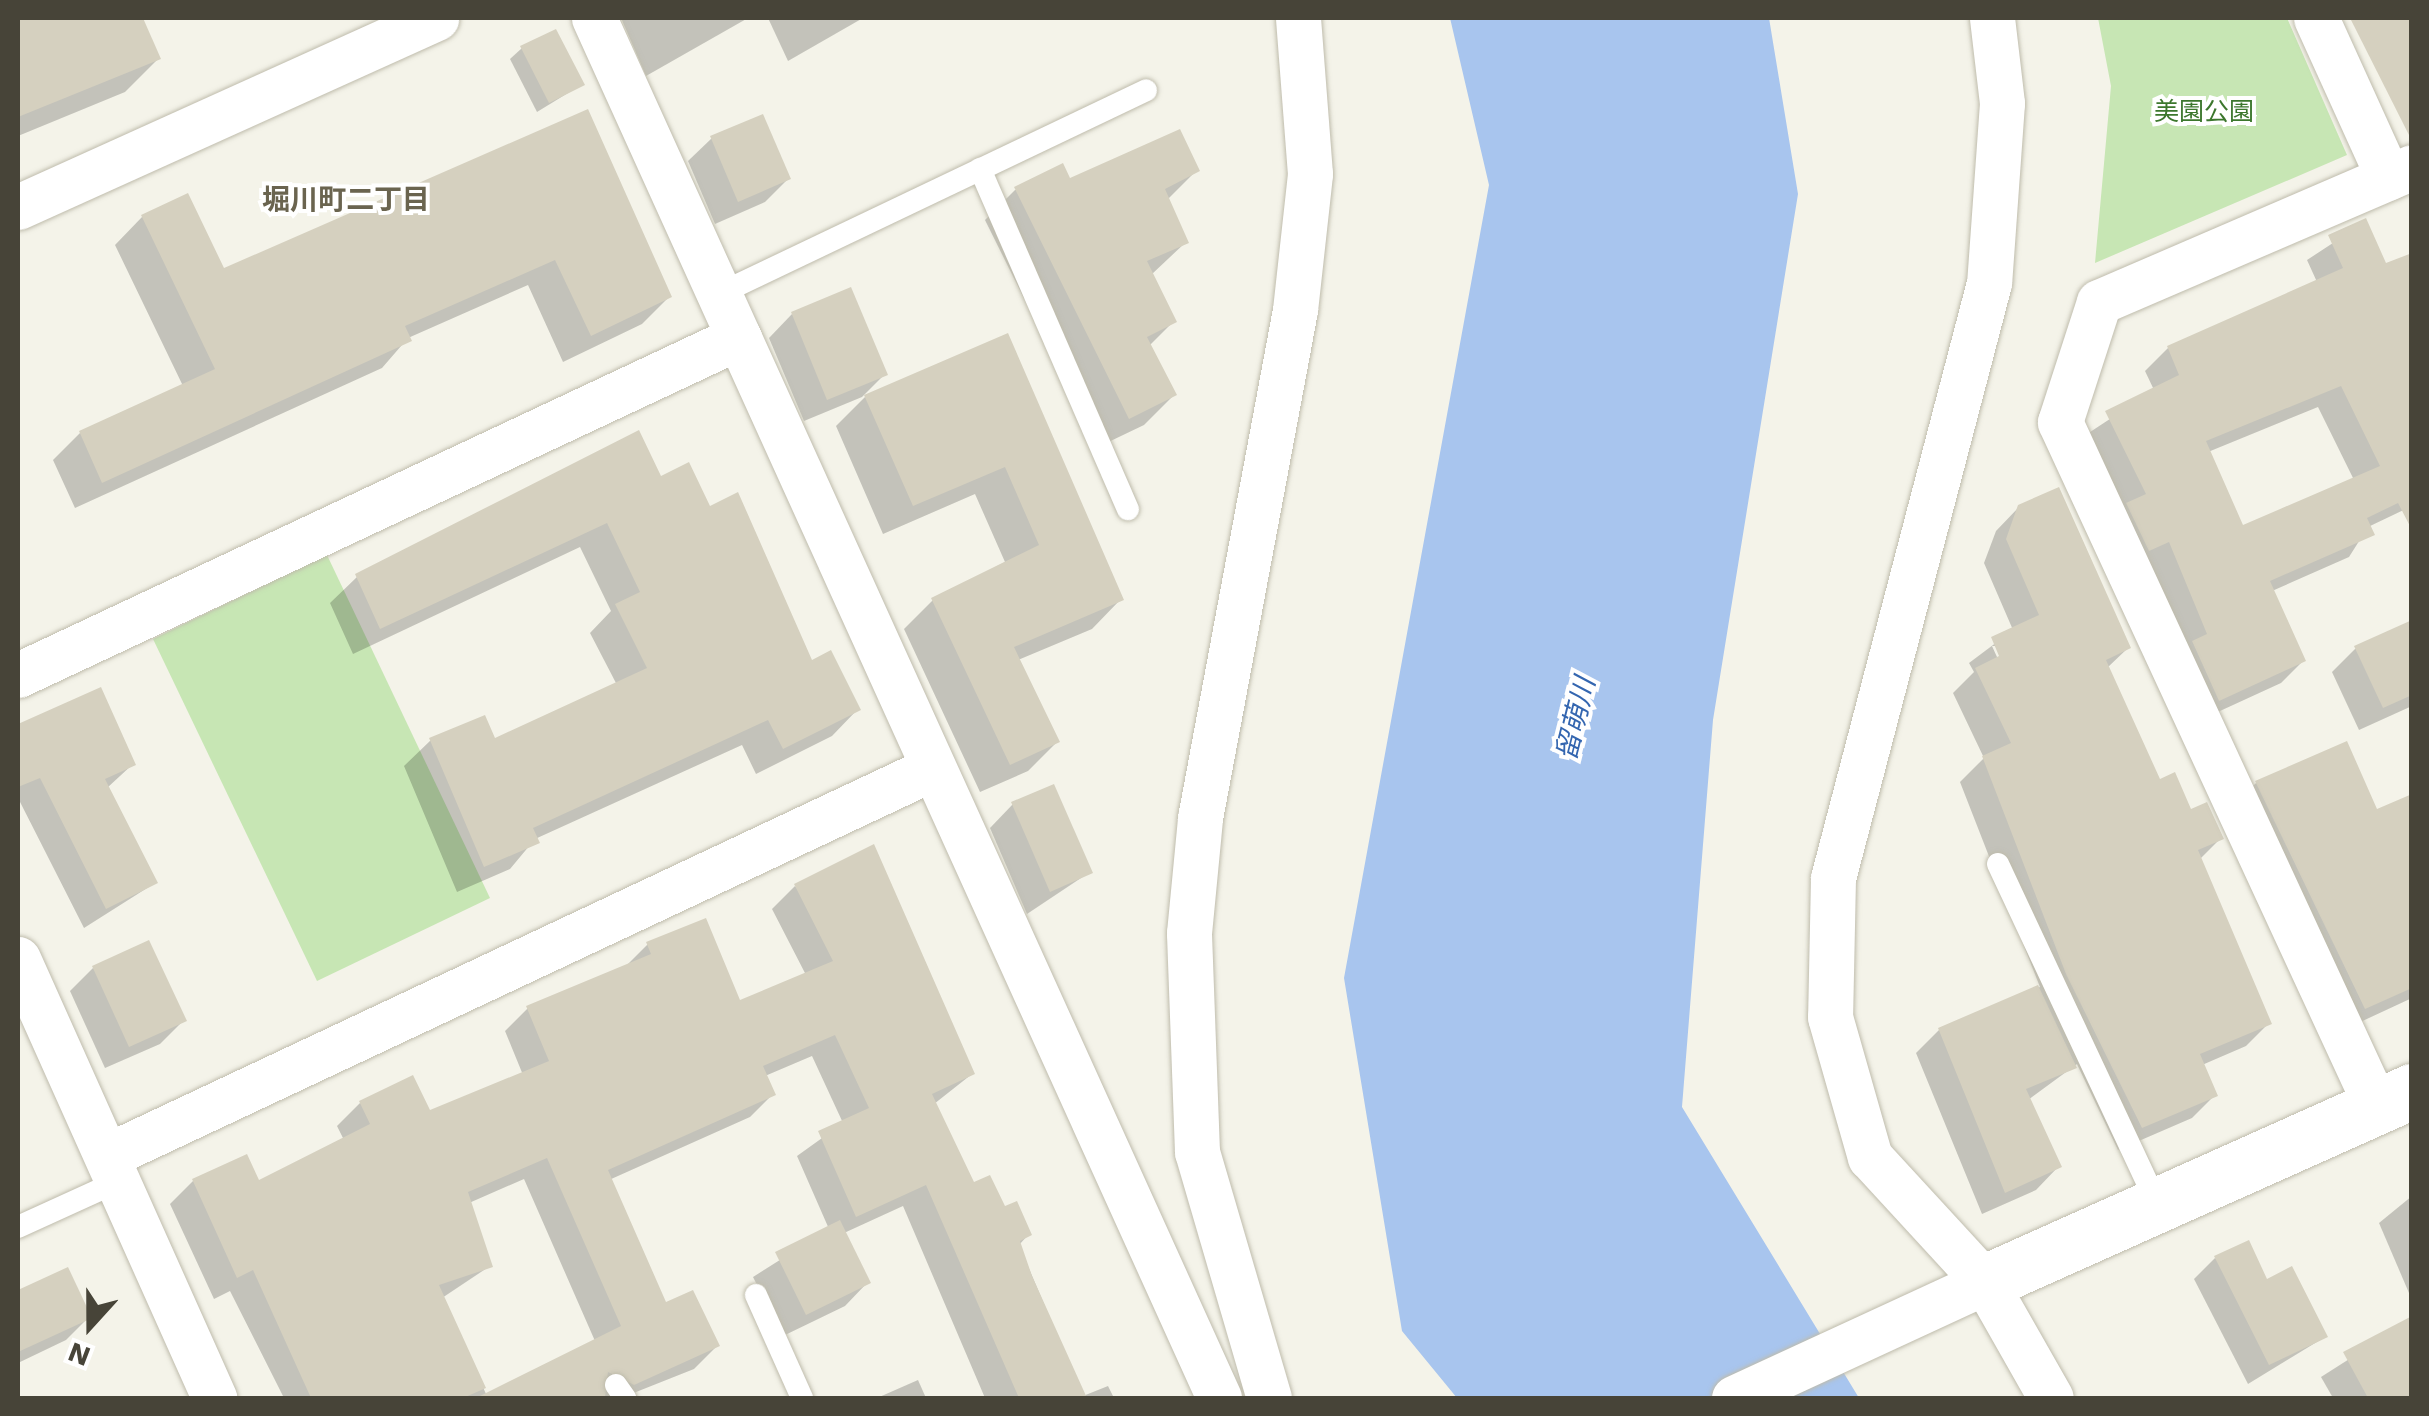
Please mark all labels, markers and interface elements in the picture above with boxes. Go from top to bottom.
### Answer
park label: 美園公園 [2154,97,2254,127]
district label: 堀川町二丁目 [262,183,430,217]
water label: 留萌川 [1550,674,1602,764]
north arrow [40,1276,140,1376]
text: N [63,1335,95,1374]

